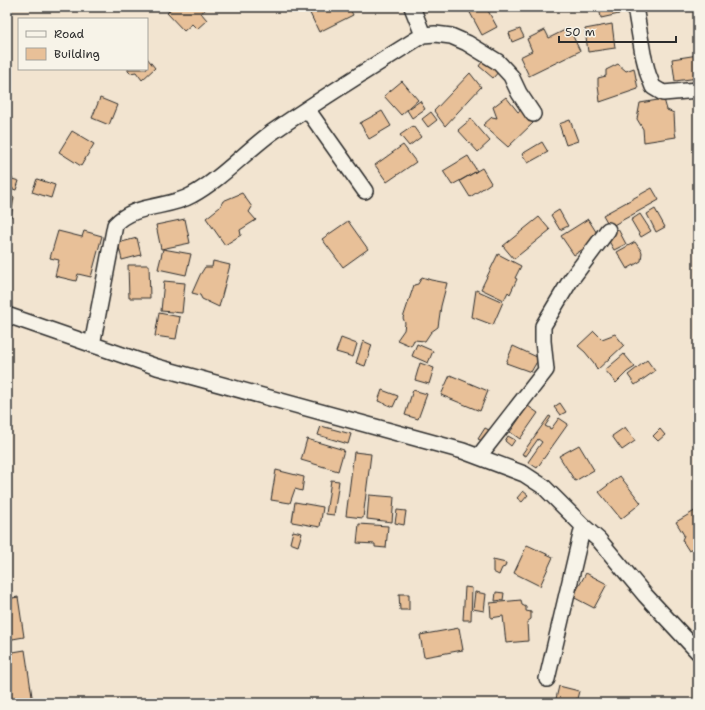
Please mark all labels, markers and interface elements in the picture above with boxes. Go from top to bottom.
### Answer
legend [18,18,148,70]
scale bar [559,18,676,44]
text: 50 m [565,24,595,40]
text: Road [54,26,85,42]
text: Building [54,46,100,62]

